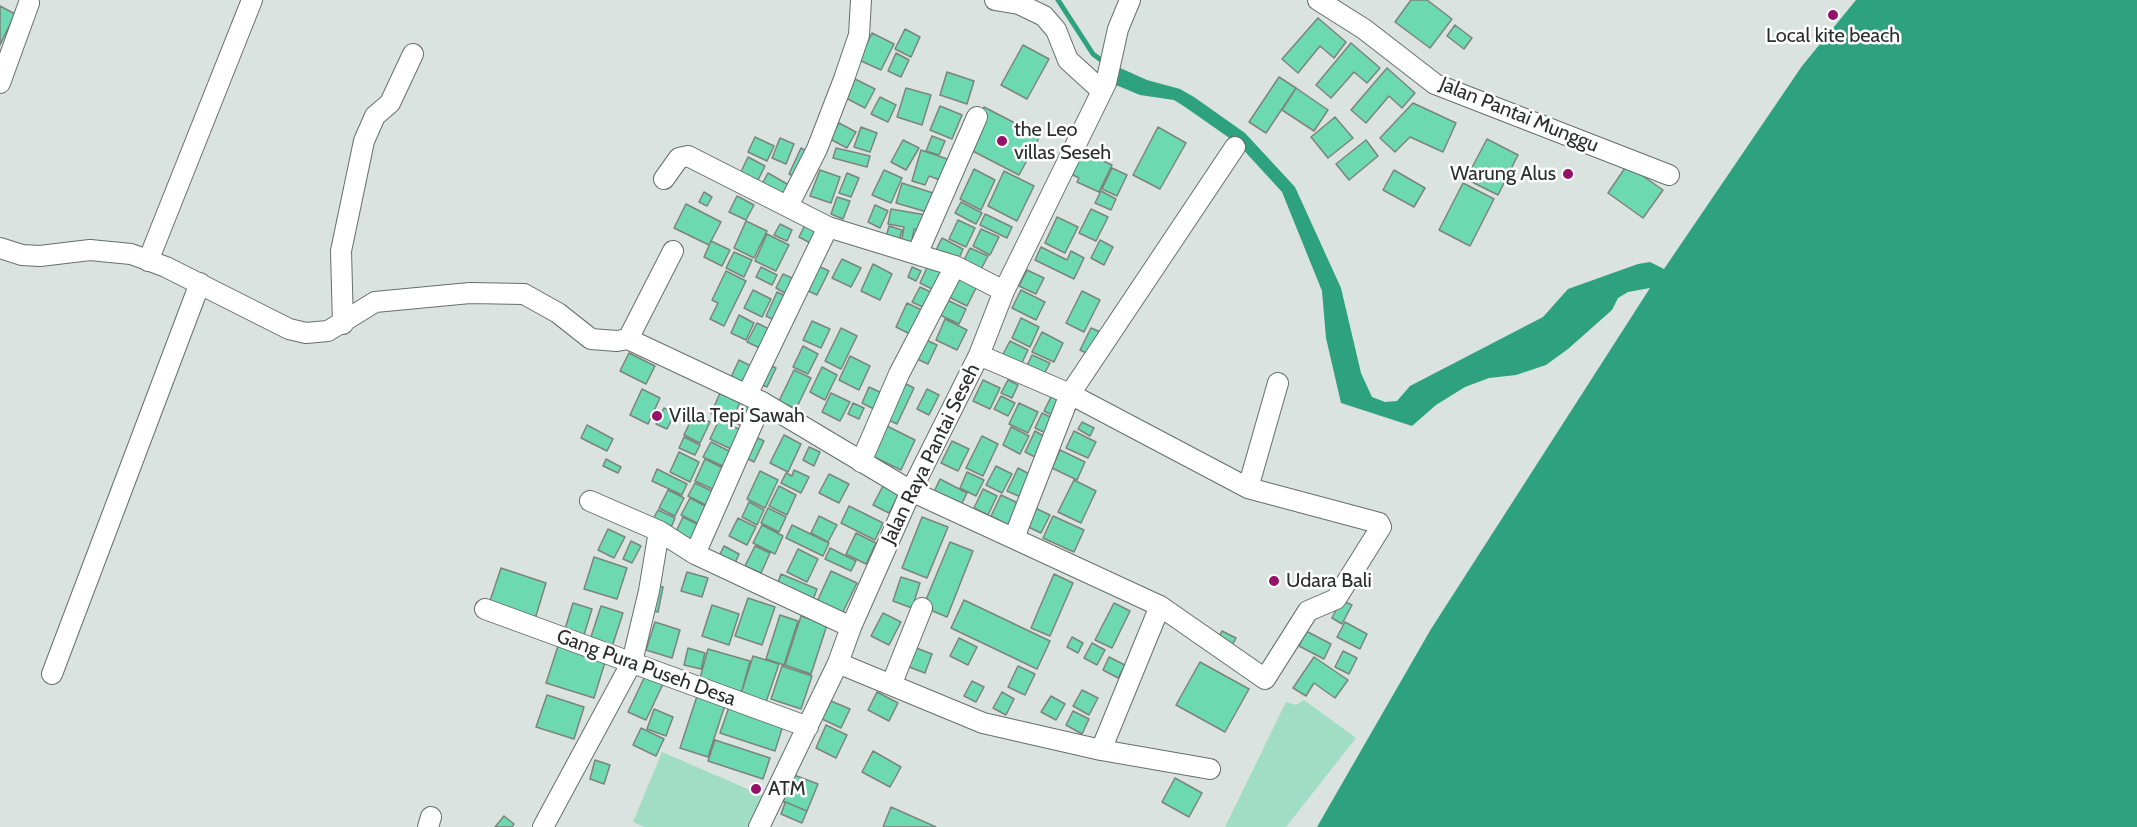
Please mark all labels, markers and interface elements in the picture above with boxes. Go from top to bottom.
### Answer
marker: Local kite beach [1826,8,1840,22]
place label: Local kite beach [1766,24,1900,48]
street label: Jalan Pantai Munggu [1436,72,1602,158]
place label: the Leo villas Seseh [1014,118,1111,165]
marker: the Leo villas Seseh [995,134,1009,148]
place label: Warung Alus [1450,162,1556,186]
marker: Warung Alus [1561,167,1575,181]
street label: Jalan Raya Pantai Seseh [877,360,985,548]
place label: Villa Tepi Sawah [669,404,805,428]
marker: Villa Tepi Sawah [650,409,664,423]
place label: Udara Bali [1286,569,1372,593]
marker: Udara Bali [1267,574,1281,588]
street label: Gang Pura Puseh Desa [553,624,739,712]
place label: ATM [768,777,806,801]
marker: ATM [749,782,763,796]

